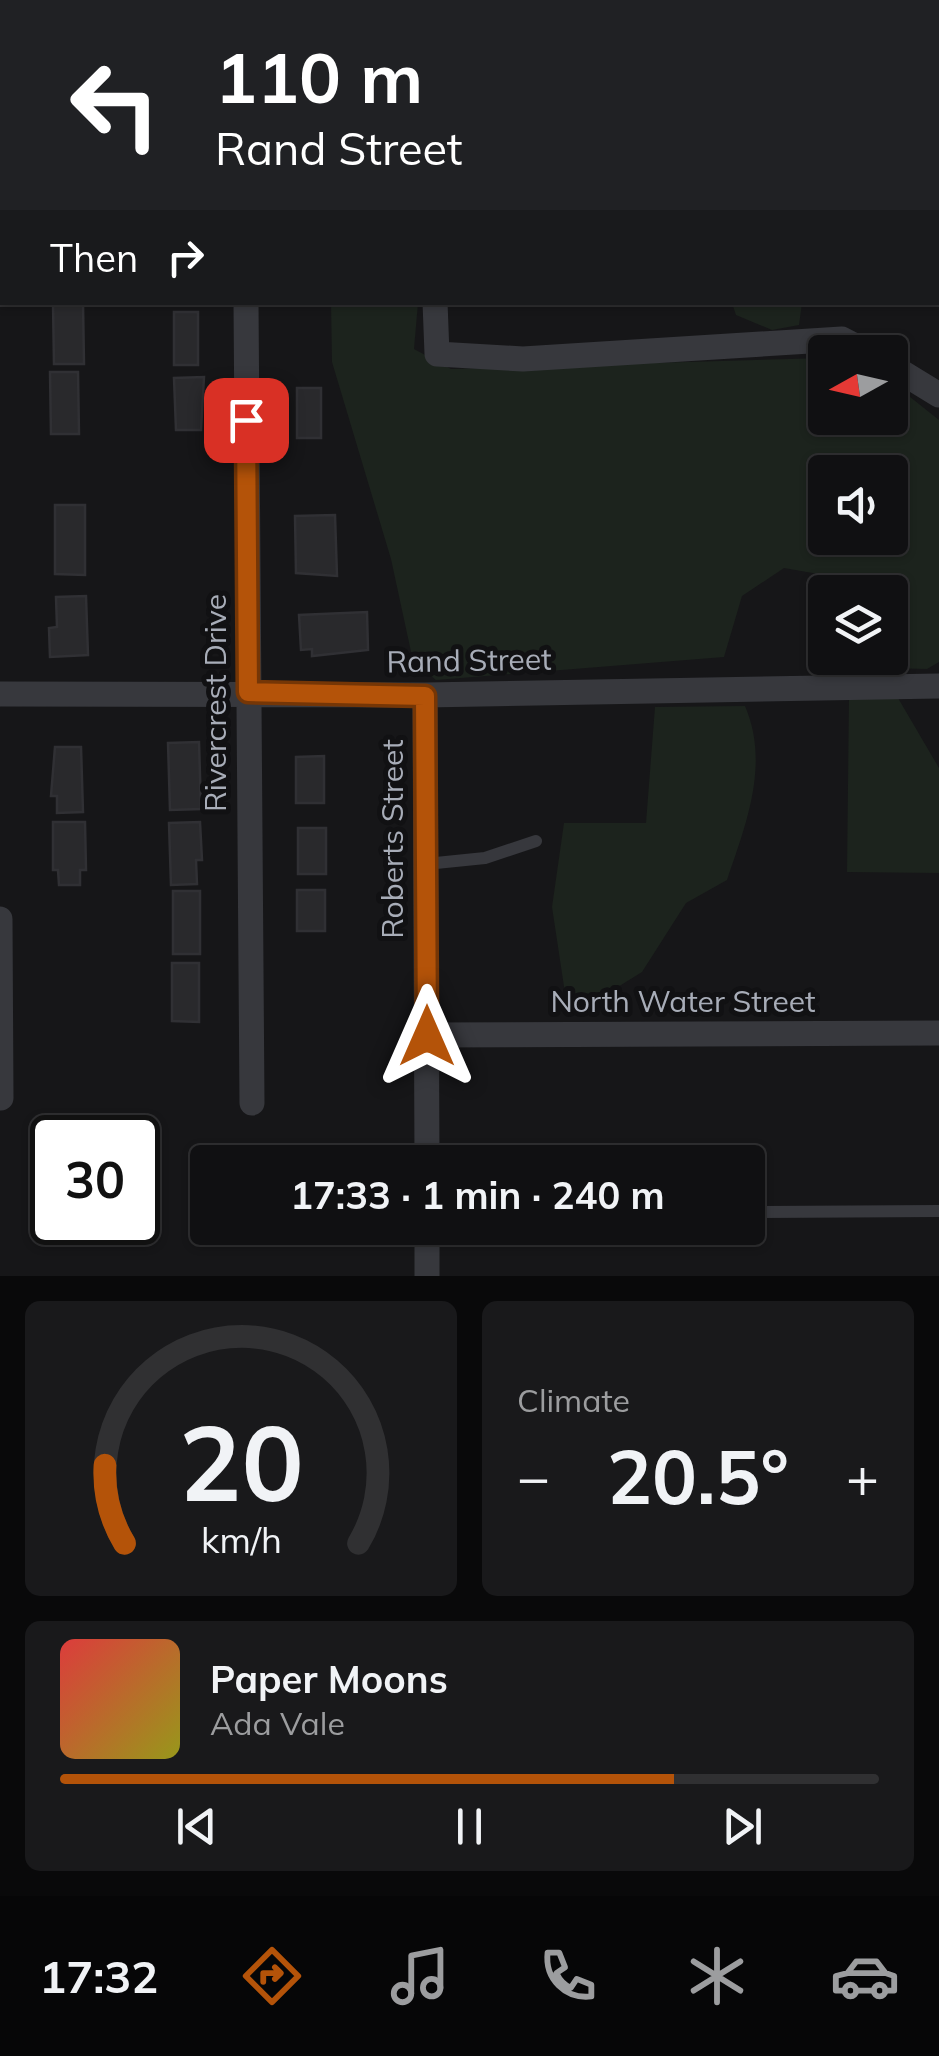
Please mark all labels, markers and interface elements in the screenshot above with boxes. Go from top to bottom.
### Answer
text: 110 m [215,33,423,121]
icon: left [50,40,180,170]
text: Rand Street [215,120,463,176]
icon: right [158,230,213,285]
text: Then [50,234,138,282]
north arrow [808,335,908,435]
map controls [808,335,908,675]
pin [204,378,289,463]
icon: arrive [219,393,274,448]
button: sound [808,455,908,555]
button: layers [808,575,908,675]
street label: Rivercrest Drive [196,594,234,812]
street label: Rand Street [386,640,552,680]
street label: Roberts Street [373,739,411,939]
street label: North Water Street [550,982,816,1020]
position arrow [375,984,479,1088]
speed limit sign: 30 [30,1115,160,1245]
text: 17:33 · 1 min · 240 m [290,1171,665,1219]
text: Climate [517,1380,630,1420]
text: 20 [179,1396,303,1527]
text: 20.5° [607,1429,789,1523]
text: − [517,1442,550,1511]
text: + [846,1442,879,1511]
text: km/h [201,1517,281,1562]
text: Paper Moons [210,1655,448,1703]
text: Ada Vale [210,1703,345,1743]
icon: previous [169,1799,224,1854]
icon: pause [442,1799,497,1854]
icon: next [715,1799,770,1854]
icon: directions [237,1941,307,2011]
icon: music [385,1941,455,2011]
icon: phone [533,1941,603,2011]
icon: climate [682,1941,752,2011]
icon: car [830,1941,900,2011]
text: 17:32 [39,1948,158,2004]

